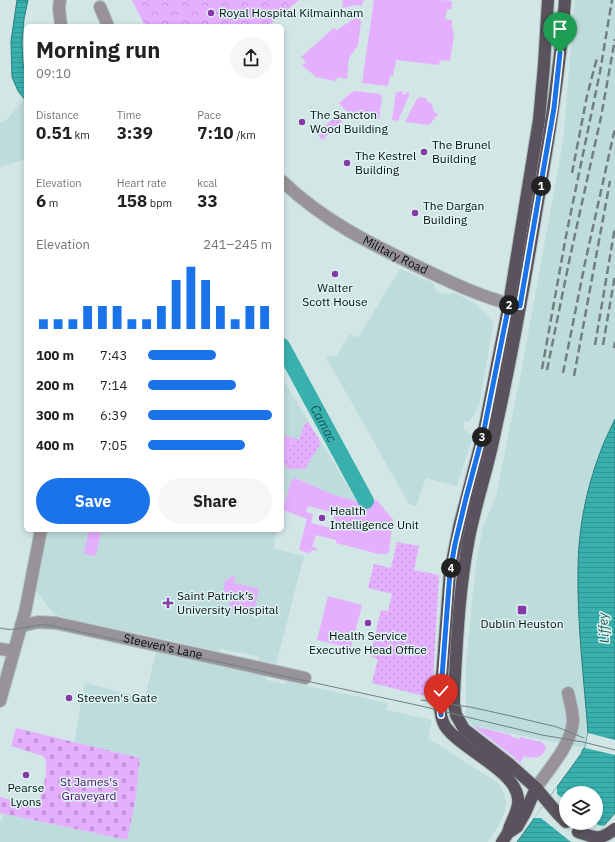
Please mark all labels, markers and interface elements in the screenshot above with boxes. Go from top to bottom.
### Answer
place label: Royal Hospital Kilmainham [219,5,363,20]
marker: Royal Hospital Kilmainham [206,8,216,18]
pin [543,12,577,53]
icon: arrive [549,18,571,40]
text: Morning run [36,35,160,64]
button: share [230,37,272,79]
text: 09:10 [36,65,71,82]
place label: The Sancton Wood Building [310,107,388,136]
text: Distance [36,108,79,122]
text: Time [117,108,141,122]
text: Pace [197,108,221,122]
marker: The Sancton Wood Building [297,117,307,127]
text: 0.51 [36,122,72,144]
text: 3:39 [117,122,153,144]
text: 7:10 [197,122,234,144]
text: km [72,128,90,142]
text: /km [234,128,256,142]
place label: The Brunel Building [432,137,491,166]
marker: The Brunel Building [419,147,429,157]
place label: The Kestrel Building [355,148,416,177]
marker: The Kestrel Building [342,158,352,168]
text: Elevation [36,176,82,190]
text: Heart rate [117,176,167,190]
text: kcal [197,176,217,190]
pin: 1 [531,176,551,196]
text: 1 [538,179,544,193]
text: 6 [36,190,46,212]
text: 158 [117,190,147,212]
text: 33 [197,190,218,212]
text: m [46,196,58,210]
text: bpm [147,196,172,210]
place label: The Dargan Building [423,198,484,227]
marker: The Dargan Building [410,208,420,218]
street label: Military Road [360,232,430,277]
text: Elevation [36,236,90,253]
text: 241–245 m [203,236,272,253]
marker: Walter Scott House [330,269,340,279]
place label: Walter Scott House [302,280,368,309]
pin: 2 [499,295,519,315]
text: 2 [506,298,512,312]
text: 100 m [36,347,74,364]
text: 7:43 [100,347,127,364]
text: 200 m [36,377,74,394]
text: 7:14 [100,377,127,394]
water label: Camac [306,402,341,446]
text: 300 m [36,407,74,424]
text: 6:39 [100,407,127,424]
pin: 3 [472,427,492,447]
text: 3 [479,430,485,444]
text: 400 m [36,437,74,454]
text: 7:05 [100,437,127,454]
button: Save [36,478,150,524]
button: Share [158,478,272,524]
place label: Health Intelligence Unit [330,503,419,532]
marker: Health Intelligence Unit [317,513,327,523]
pin: 4 [441,558,461,578]
text: 4 [448,561,454,575]
place label: Saint Patrick’s University Hospital [177,588,279,617]
marker: Saint Patrick’s University Hospital [162,597,174,609]
marker: Dublin Heuston [516,604,528,616]
water label: Liffey [594,612,613,644]
place label: Dublin Heuston [480,616,564,631]
marker: Health Service Executive Head Office [363,618,373,628]
place label: Health Service Executive Head Office [309,628,427,657]
street label: Steeven's Lane [122,630,204,662]
pin [424,674,458,715]
icon: check [430,680,452,702]
place label: Steeven's Gate [77,690,158,705]
marker: Steeven's Gate [64,693,74,703]
marker: Pearse Lyons [21,770,31,780]
park label: St James's Graveyard [60,774,118,803]
place label: Pearse Lyons [8,780,45,809]
map controls [559,786,603,830]
button: layers [559,786,603,830]

